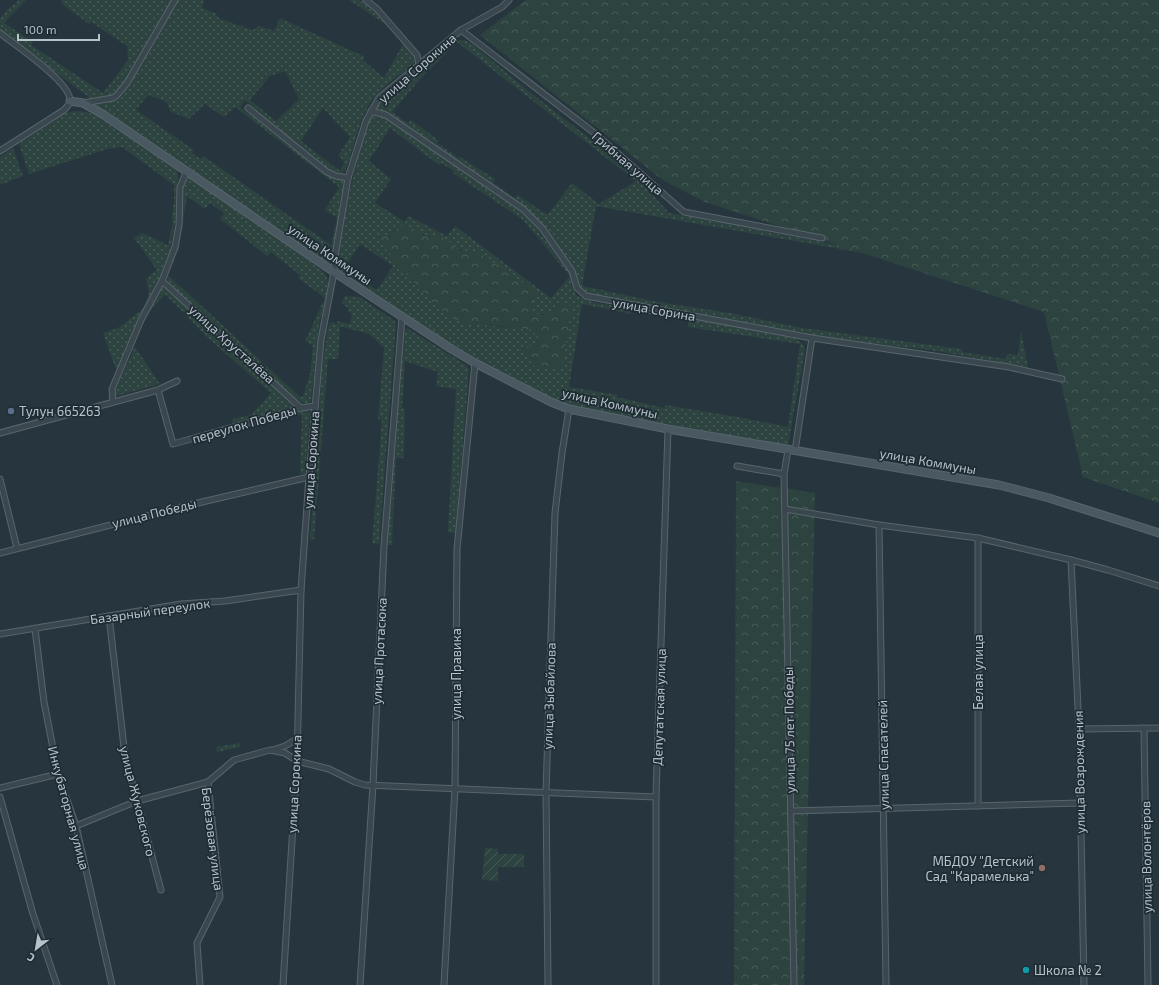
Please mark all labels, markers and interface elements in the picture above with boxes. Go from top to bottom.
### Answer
scale bar [18,16,99,42]
text: 100 m [24,22,56,36]
street label: улица Сорокина [375,30,459,106]
street label: Грибная улица [589,128,667,198]
street label: улица Коммуны [285,220,375,288]
street label: улица Сорина [611,294,697,324]
street label: улица Хрусталёва [186,301,278,387]
street label: улица Коммуны [561,384,659,422]
street label: переулок Победы [190,401,298,447]
place label: Тулун 665263 [19,403,101,419]
marker: Тулун 665263 [6,406,16,416]
street label: улица Сорокина [300,410,322,510]
street label: улица Коммуны [879,445,977,477]
street label: улица Победы [110,495,198,531]
street label: Базарный переулок [89,595,211,627]
street label: улица Протасюка [368,597,390,705]
street label: улица Правика [448,628,464,720]
street label: Белая улица [970,634,986,710]
street label: улица Зыбайлова [539,642,559,750]
street label: Депутатская улица [649,648,669,766]
street label: улица 75 лет Победы [780,667,798,793]
street label: улица Спасателей [874,700,892,810]
street label: улица Возрождения [1070,710,1088,834]
street label: улица Сорокина [283,735,305,833]
street label: Инкубаторная улица [45,744,93,872]
street label: улица Жуковского [117,744,159,858]
street label: Берёзовая улица [199,786,227,892]
street label: улица Волонтёров [1137,801,1155,913]
place label: МБДОУ "Детский Сад "Карамелька" [925,853,1034,884]
marker: МБДОУ "Детский Сад "Карамелька" [1037,863,1047,873]
north arrow [16,929,56,969]
text: С [24,950,37,965]
place label: Школа № 2 [1034,962,1102,978]
marker: Школа № 2 [1021,965,1031,975]

